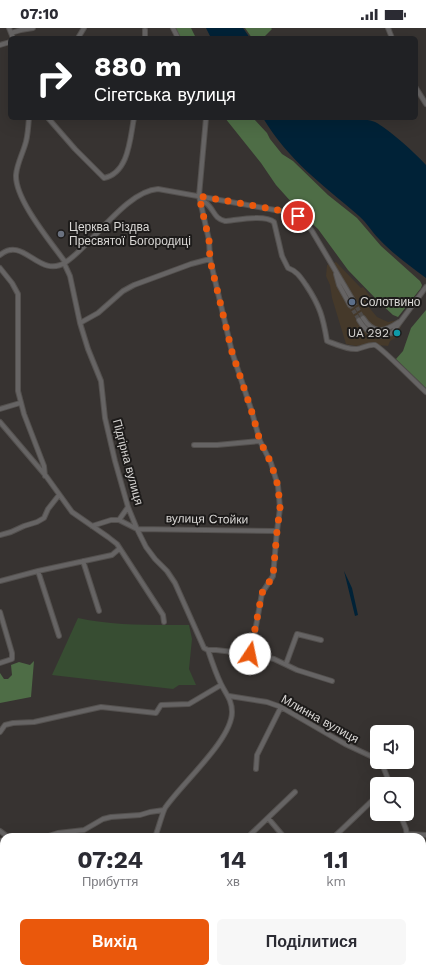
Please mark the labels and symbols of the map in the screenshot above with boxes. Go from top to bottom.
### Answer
pin [281,199,315,233]
place label: Церква Різдва Пресвятої Богородиці [69,220,191,248]
marker: Церква Різдва Пресвятої Богородиці [56,229,66,239]
place label: Солотвино [360,295,421,309]
marker: Солотвино [347,297,357,307]
place label: UA 292 [348,326,389,340]
marker: UA 292 [392,328,402,338]
street label: Підгірна вулиця [110,418,146,506]
street label: вулиця Стойки [166,511,248,527]
position arrow [229,633,271,675]
street label: Млинна вулиця [279,692,361,746]

